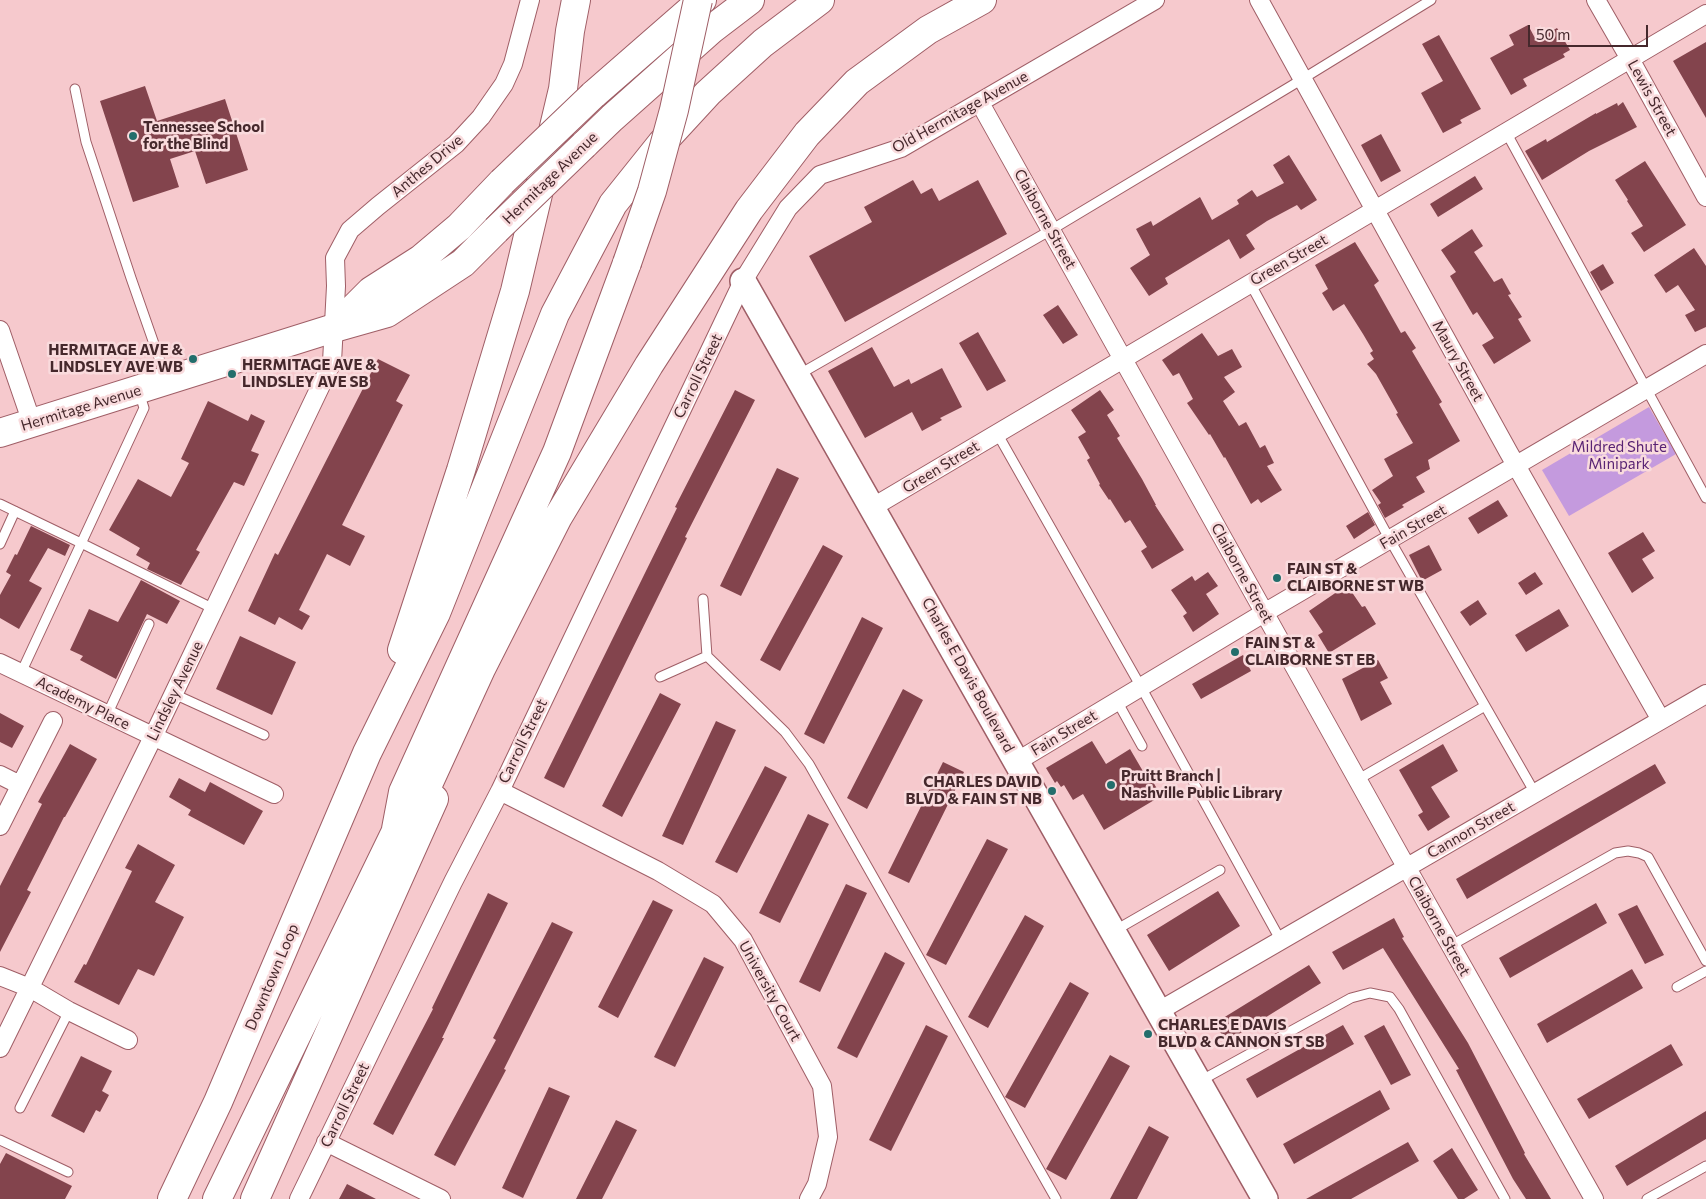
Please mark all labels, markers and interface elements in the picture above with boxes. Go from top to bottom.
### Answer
scale bar [1531,15,1651,47]
text: 50 m [1536,25,1570,43]
street label: Lewis Street [1624,57,1680,139]
street label: Old Hermitage Avenue [889,67,1031,157]
place label: Tennessee School for the Blind [143,118,264,153]
street label: Hermitage Avenue [499,128,601,228]
marker: Tennessee School for the Blind [127,130,139,142]
street label: Anthes Drive [388,131,466,201]
street label: Claiborne Street [1010,166,1080,272]
street label: Green Street [1247,231,1331,289]
street label: Maury Street [1428,318,1488,404]
street label: Carroll Street [670,331,726,421]
place label: HERMITAGE AVE & LINDSLEY AVE WB [48,341,183,376]
marker: HERMITAGE AVE & LINDSLEY AVE WB [187,353,199,365]
place label: HERMITAGE AVE & LINDSLEY AVE SB [242,356,377,391]
marker: HERMITAGE AVE & LINDSLEY AVE SB [226,368,238,380]
street label: Hermitage Avenue [19,381,143,435]
street label: Green Street [899,437,983,497]
park label: Mildred Shute Minipark [1571,438,1667,473]
street label: Fain Street [1377,501,1449,553]
street label: Claiborne Street [1207,520,1277,626]
place label: FAIN ST & CLAIBORNE ST WB [1287,560,1424,595]
marker: FAIN ST & CLAIBORNE ST WB [1271,572,1283,584]
street label: Charles E Davis Boulevard [918,594,1018,756]
place label: FAIN ST & CLAIBORNE ST EB [1245,634,1375,669]
street label: Lindsley Avenue [143,638,207,744]
marker: FAIN ST & CLAIBORNE ST EB [1229,646,1241,658]
street label: Academy Place [33,673,133,733]
street label: Carroll Street [495,696,551,786]
street label: Fain Street [1028,706,1100,760]
place label: Pruitt Branch | Nashville Public Library [1121,767,1283,802]
place label: CHARLES DAVID BLVD & FAIN ST NB [906,773,1042,808]
marker: Pruitt Branch | Nashville Public Library [1105,779,1117,791]
marker: CHARLES DAVID BLVD & FAIN ST NB [1046,785,1058,797]
street label: Cannon Street [1424,798,1518,862]
street label: Claiborne Street [1404,873,1474,979]
street label: Downtown Loop [241,921,303,1033]
street label: University Court [735,938,805,1044]
place label: CHARLES E DAVIS BLVD & CANNON ST SB [1158,1016,1324,1051]
marker: CHARLES E DAVIS BLVD & CANNON ST SB [1142,1028,1154,1040]
street label: Carroll Street [317,1060,373,1150]

